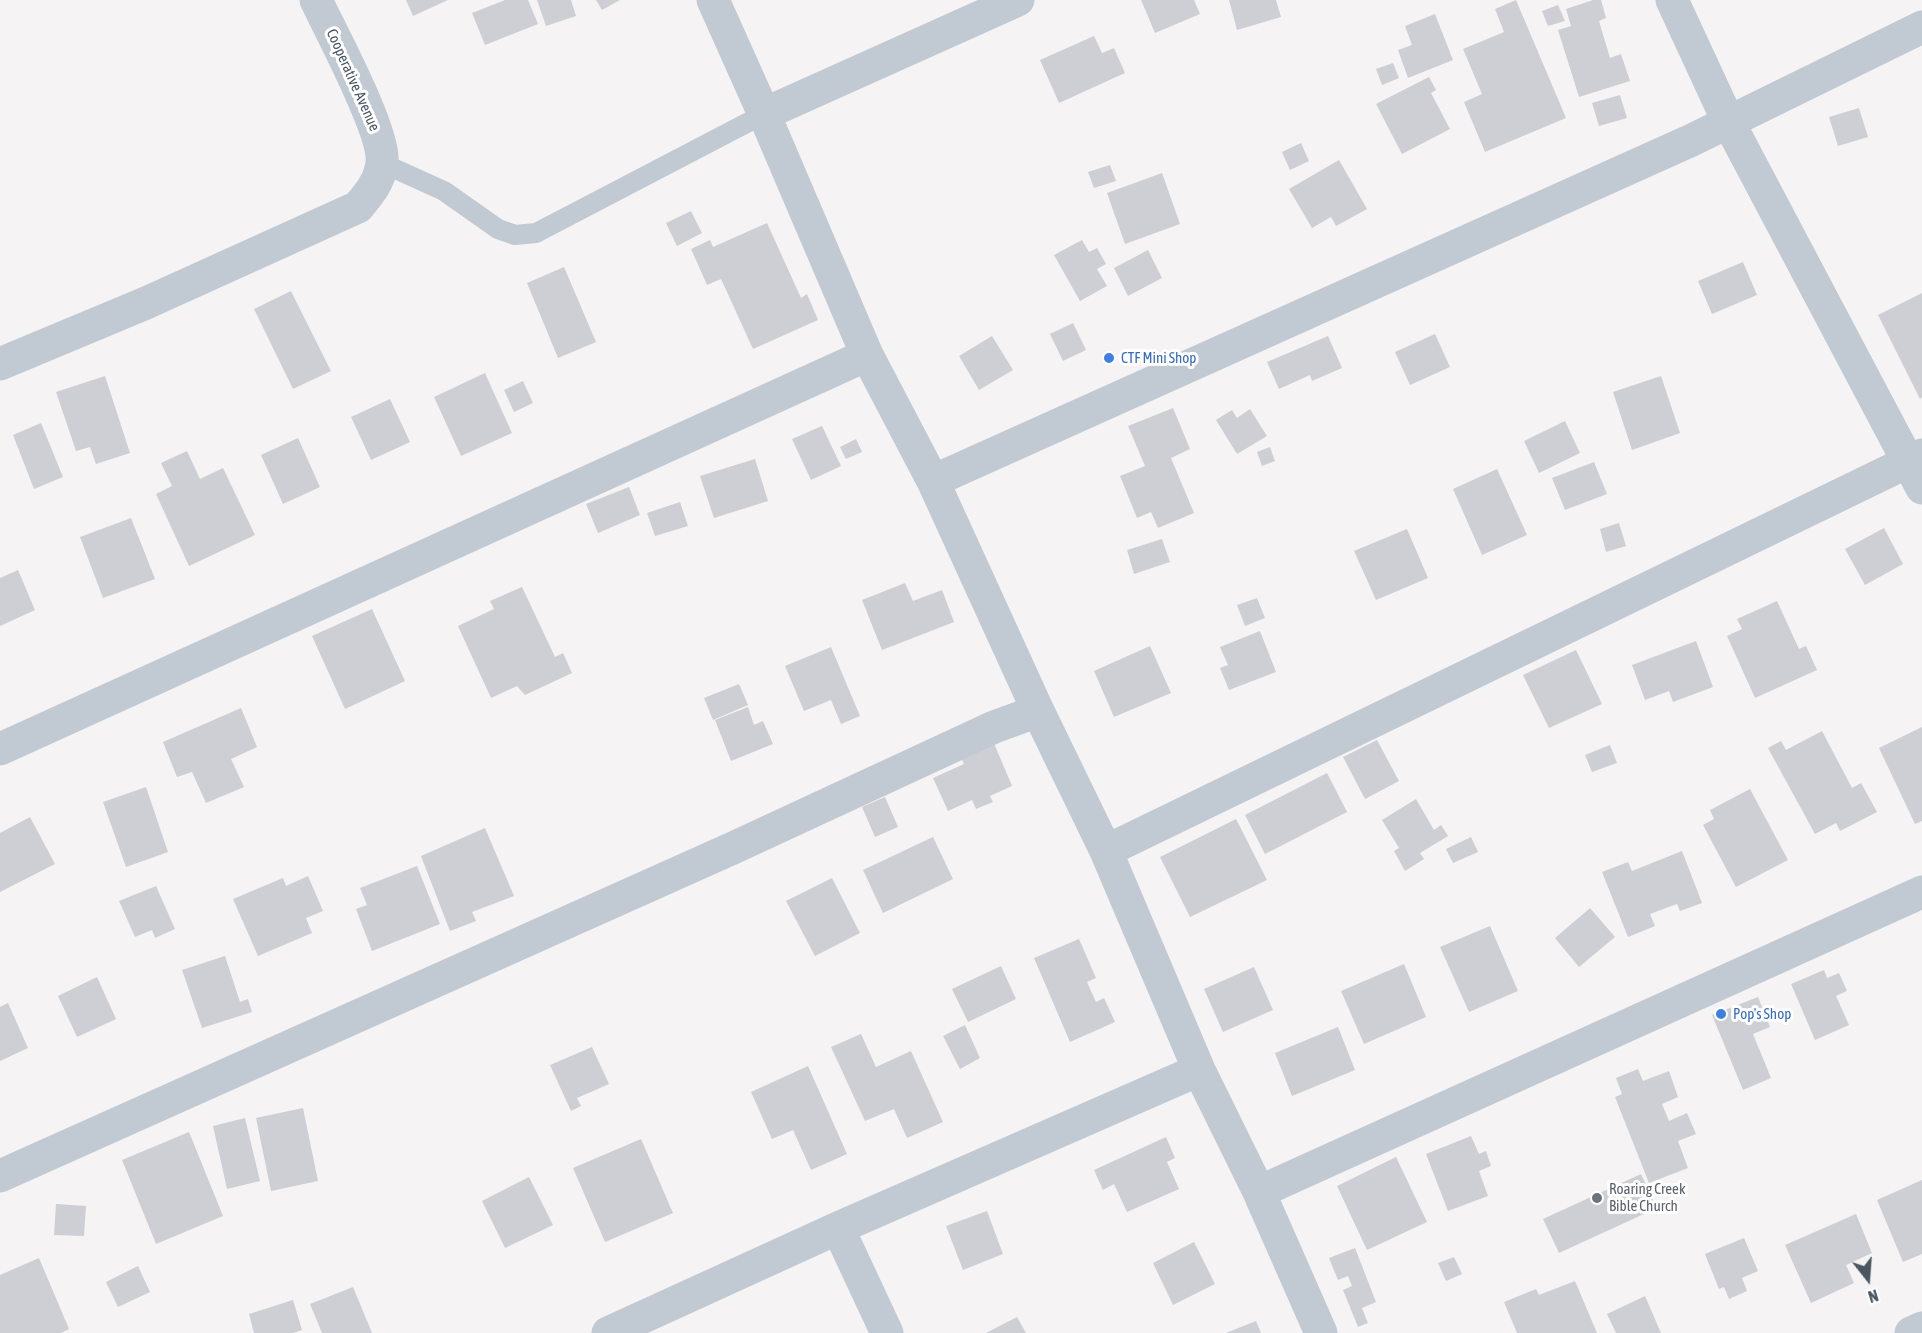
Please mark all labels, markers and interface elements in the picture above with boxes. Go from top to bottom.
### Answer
street label: Cooperative Avenue [322,26,384,134]
place label: CTF Mini Shop [1121,349,1196,367]
marker: CTF Mini Shop [1102,351,1116,365]
place label: Pop's Shop [1733,1005,1791,1023]
marker: Pop's Shop [1714,1007,1728,1021]
place label: Roaring Creek Bible Church [1609,1180,1685,1215]
marker: Roaring Creek Bible Church [1590,1191,1604,1205]
north arrow [1838,1249,1898,1309]
text: N [1866,1286,1880,1306]

